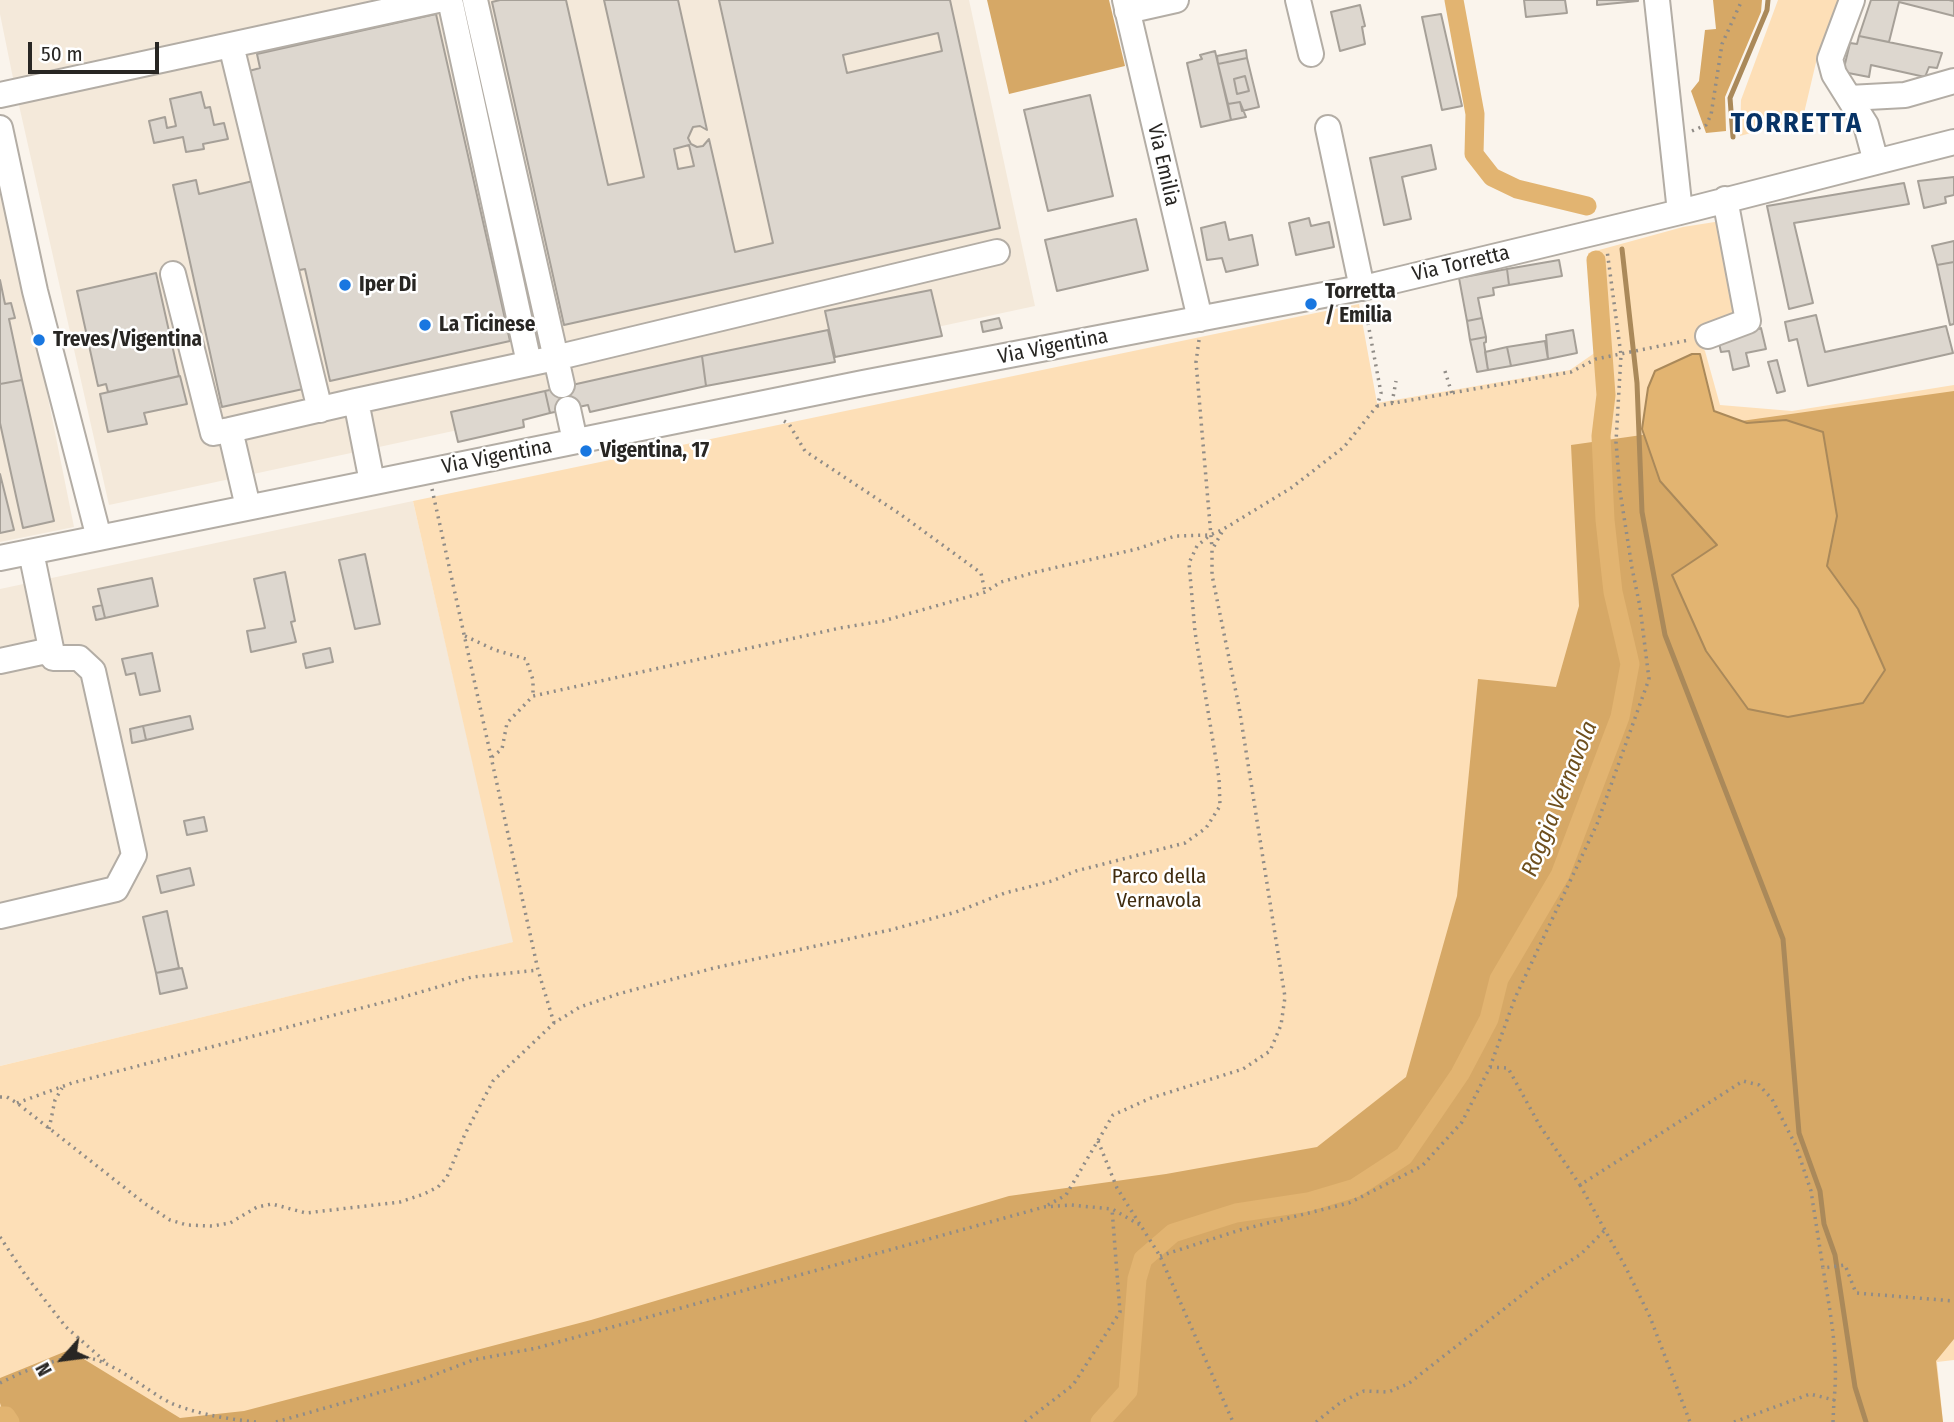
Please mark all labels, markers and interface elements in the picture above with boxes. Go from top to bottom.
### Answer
scale bar [32,28,163,72]
text: 50 m [41,41,83,67]
district label: TORRETTA [1732,107,1862,141]
street label: Via Emilia [1141,122,1185,208]
street label: Via Torretta [1410,241,1512,287]
place label: Iper Di [359,272,417,298]
marker: Iper Di [337,277,353,293]
place label: Torretta / Emilia [1325,279,1396,329]
marker: Torretta / Emilia [1303,296,1319,312]
place label: La Ticinese [439,312,535,338]
marker: La Ticinese [417,317,433,333]
street label: Via Vigentina [996,324,1110,370]
place label: Treves/Vigentina [53,327,202,353]
marker: Treves/Vigentina [31,332,47,348]
street label: Via Vigentina [440,434,554,480]
place label: Vigentina, 17 [600,438,709,464]
marker: Vigentina, 17 [578,443,594,459]
water label: Roggia Vernavola [1516,717,1604,881]
park label: Parco della Vernavola [1112,864,1206,914]
north arrow [28,1324,98,1394]
text: N [31,1359,57,1380]

